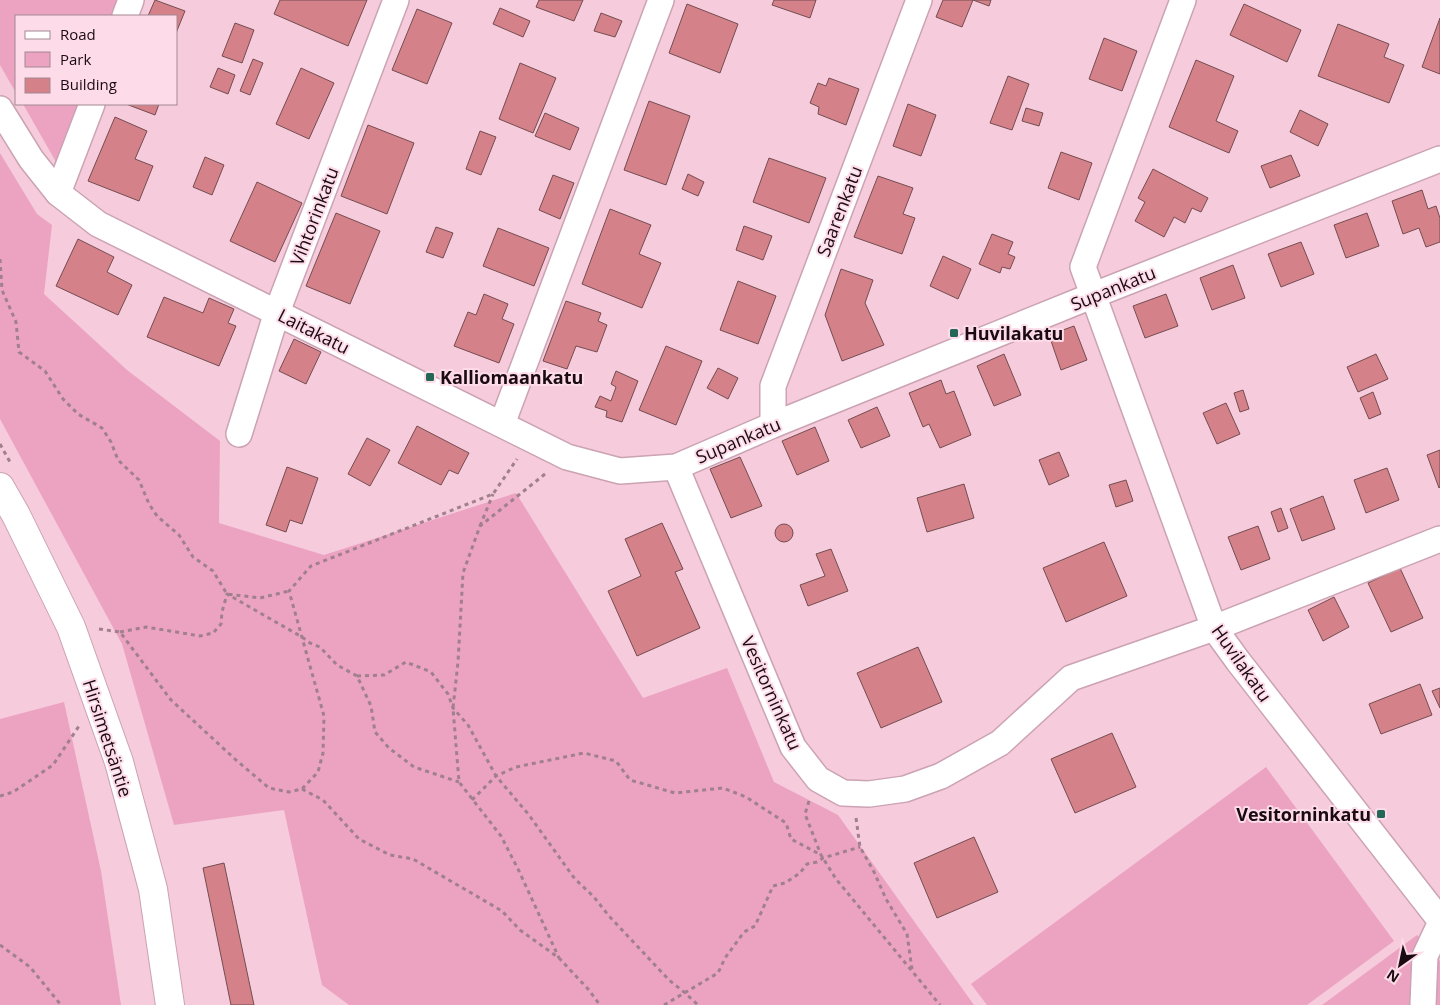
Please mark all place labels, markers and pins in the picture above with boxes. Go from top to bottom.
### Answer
place label: Huvilakatu [964,321,1063,345]
marker: Huvilakatu [948,327,960,339]
place label: Kalliomaankatu [440,365,583,389]
marker: Kalliomaankatu [424,371,436,383]
place label: Vesitorninkatu [1236,802,1371,826]
marker: Vesitorninkatu [1375,808,1387,820]

